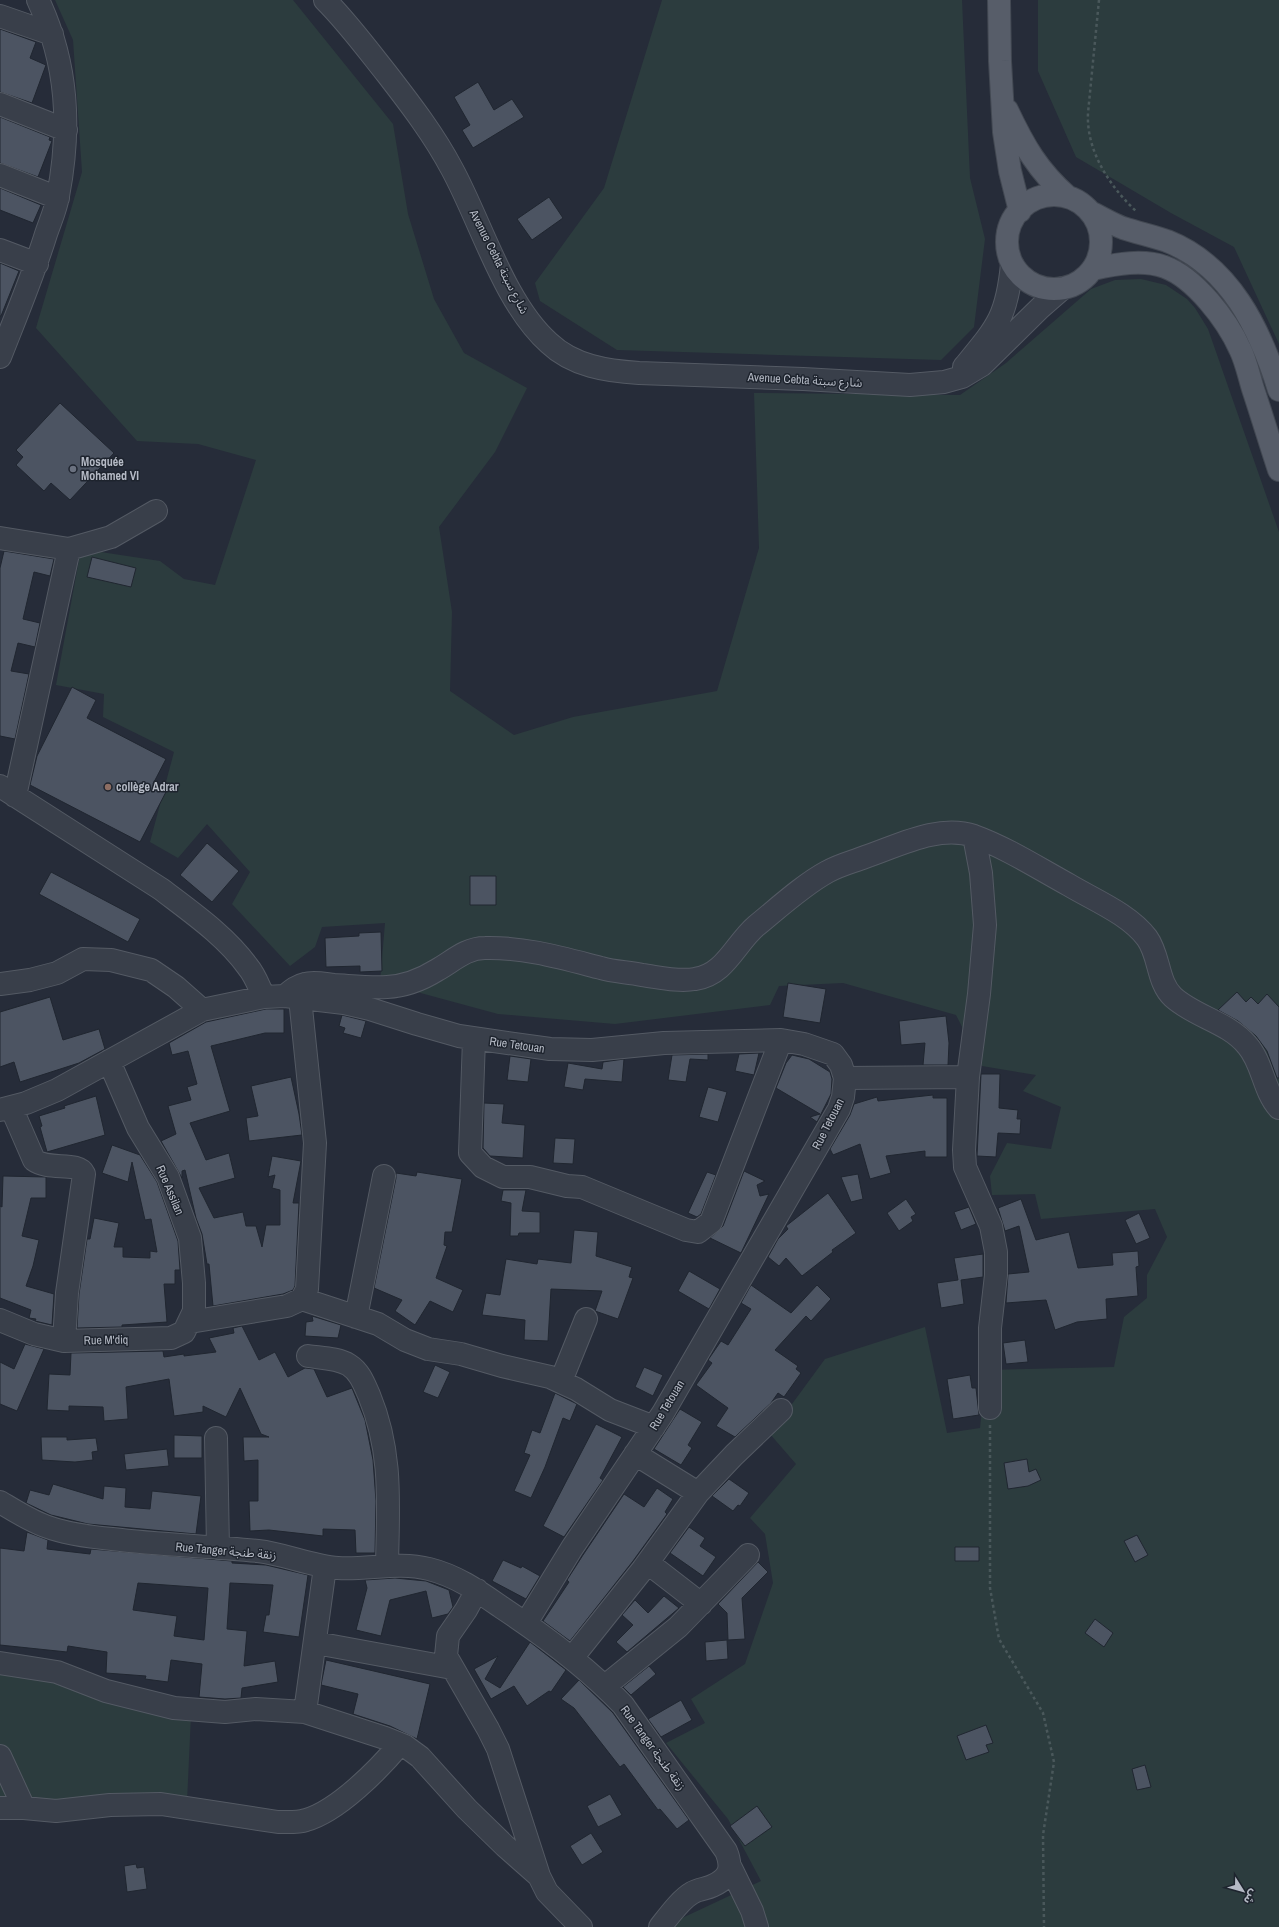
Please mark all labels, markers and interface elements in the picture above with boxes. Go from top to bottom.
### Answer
street label: Avenue Cebta شارع سبتة [464,206,532,317]
street label: Avenue Cebta شارع سبتة [746,369,863,392]
place label: Mosquée Mohamed VI [81,454,139,484]
marker: Mosquée Mohamed VI [68,464,78,474]
place label: collège Adrar [116,779,179,795]
marker: collège Adrar [103,782,113,792]
street label: Rue Tetouan [488,1033,546,1057]
street label: Rue Tetouan [808,1096,848,1152]
street label: Rue Assilan [152,1163,188,1217]
street label: Rue M'diq [84,1332,128,1348]
street label: Rue Tetouan [646,1377,688,1433]
street label: Rue Tanger زنقة طنجة [175,1539,277,1563]
street label: Rue Tanger زنقة طنجة [617,1702,689,1794]
north arrow [1223,1871,1263,1911]
text: ش [1241,1887,1261,1907]

